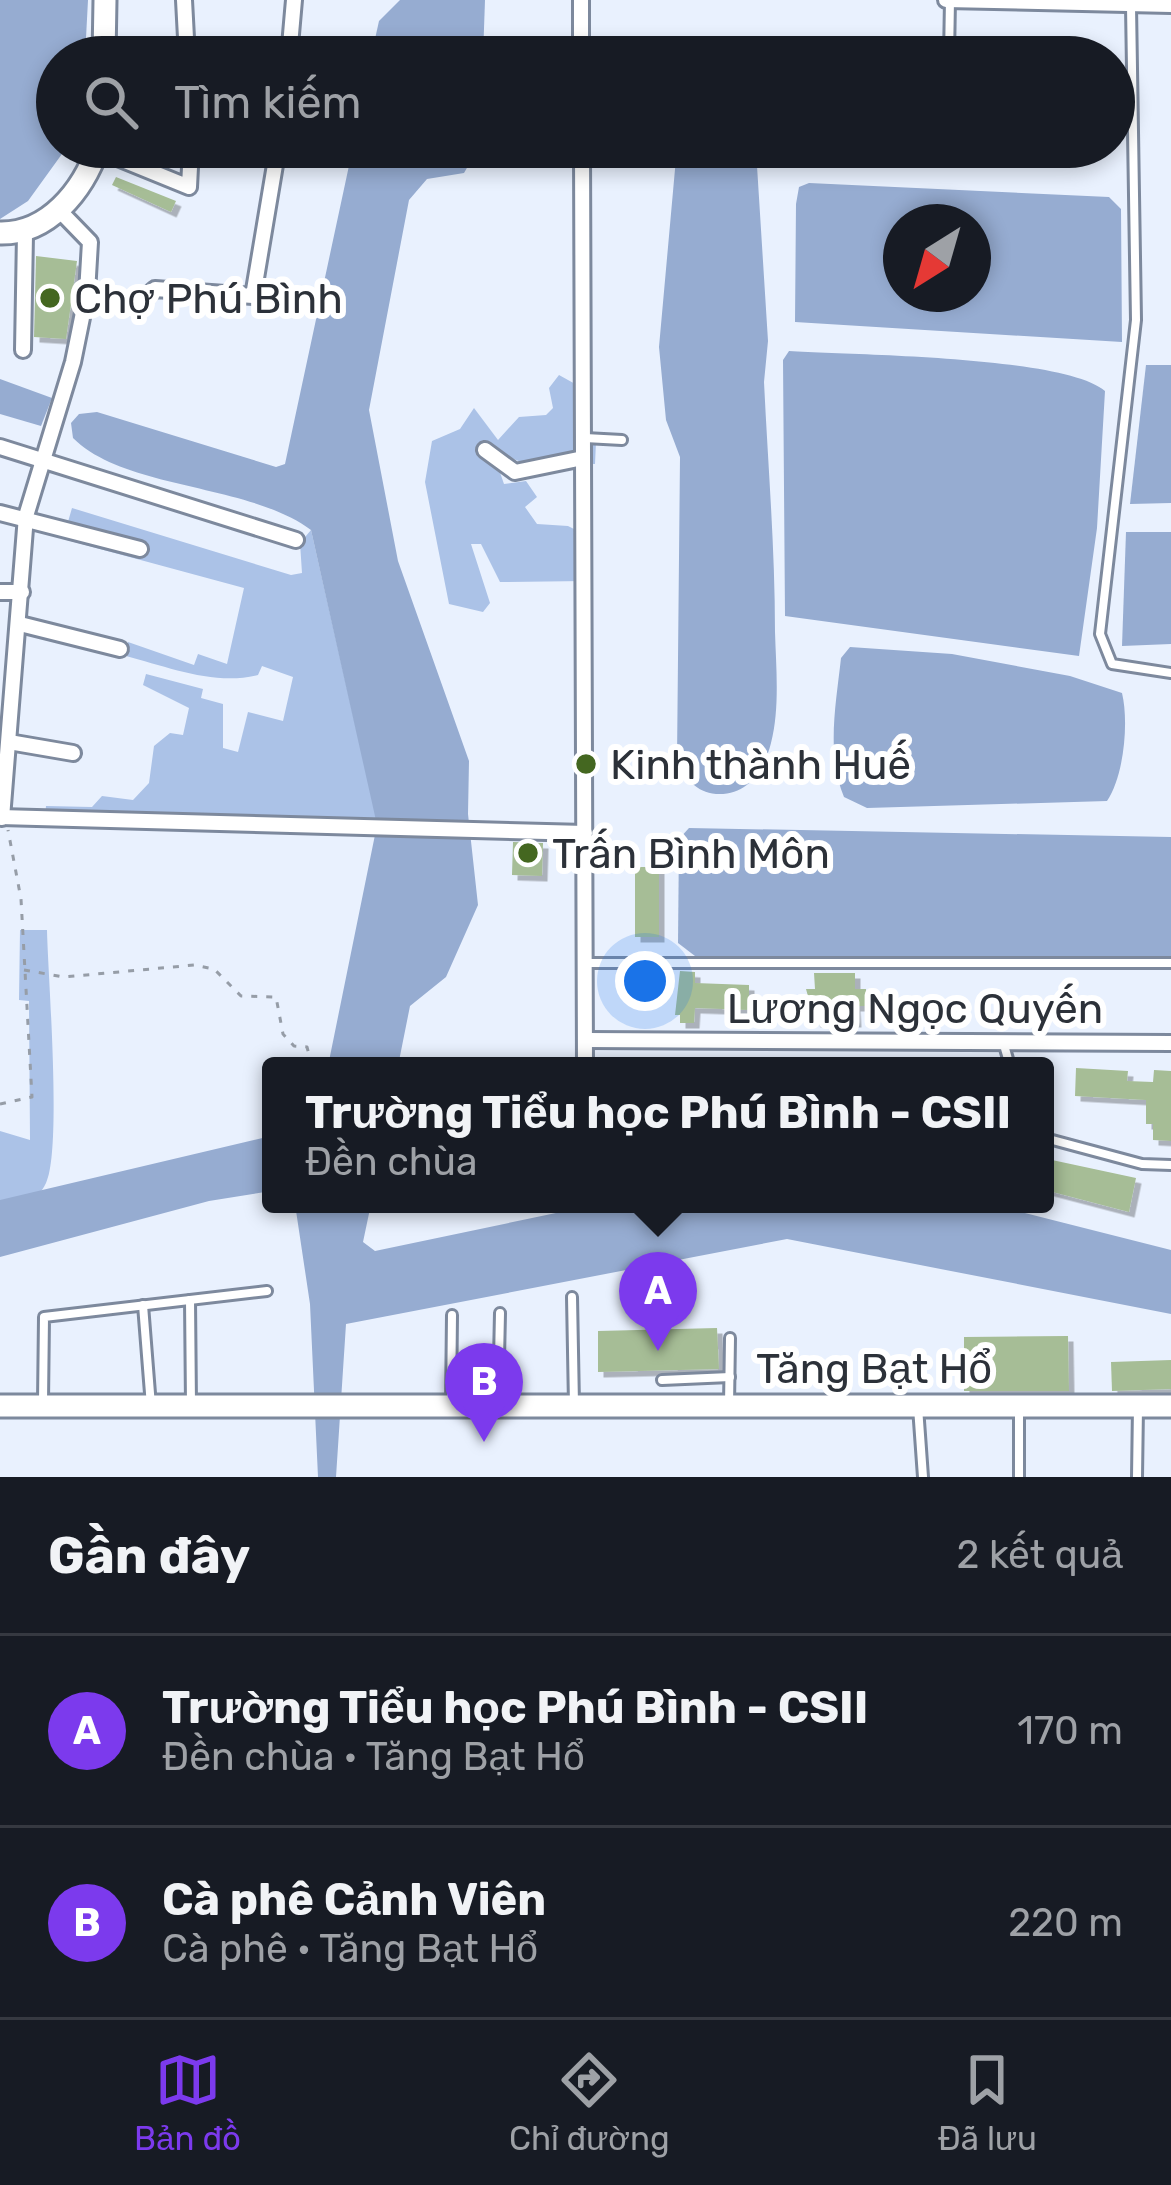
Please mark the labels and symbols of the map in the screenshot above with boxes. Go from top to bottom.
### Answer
north arrow [883,204,991,312]
place label: Chợ Phú Bình [74,274,343,324]
marker: Chợ Phú Bình [37,285,63,311]
place label: Kinh thành Huế [610,739,911,790]
marker: Kinh thành Huế [573,751,599,777]
place label: Trấn Bình Môn [552,828,830,879]
marker: Trấn Bình Môn [515,840,541,866]
your location [615,951,675,1011]
street label: Lương Ngọc Quyến [727,983,1103,1034]
pin: A [619,1252,697,1351]
pin: B [445,1343,523,1442]
street label: Tăng Bạt Hổ [756,1344,992,1394]

